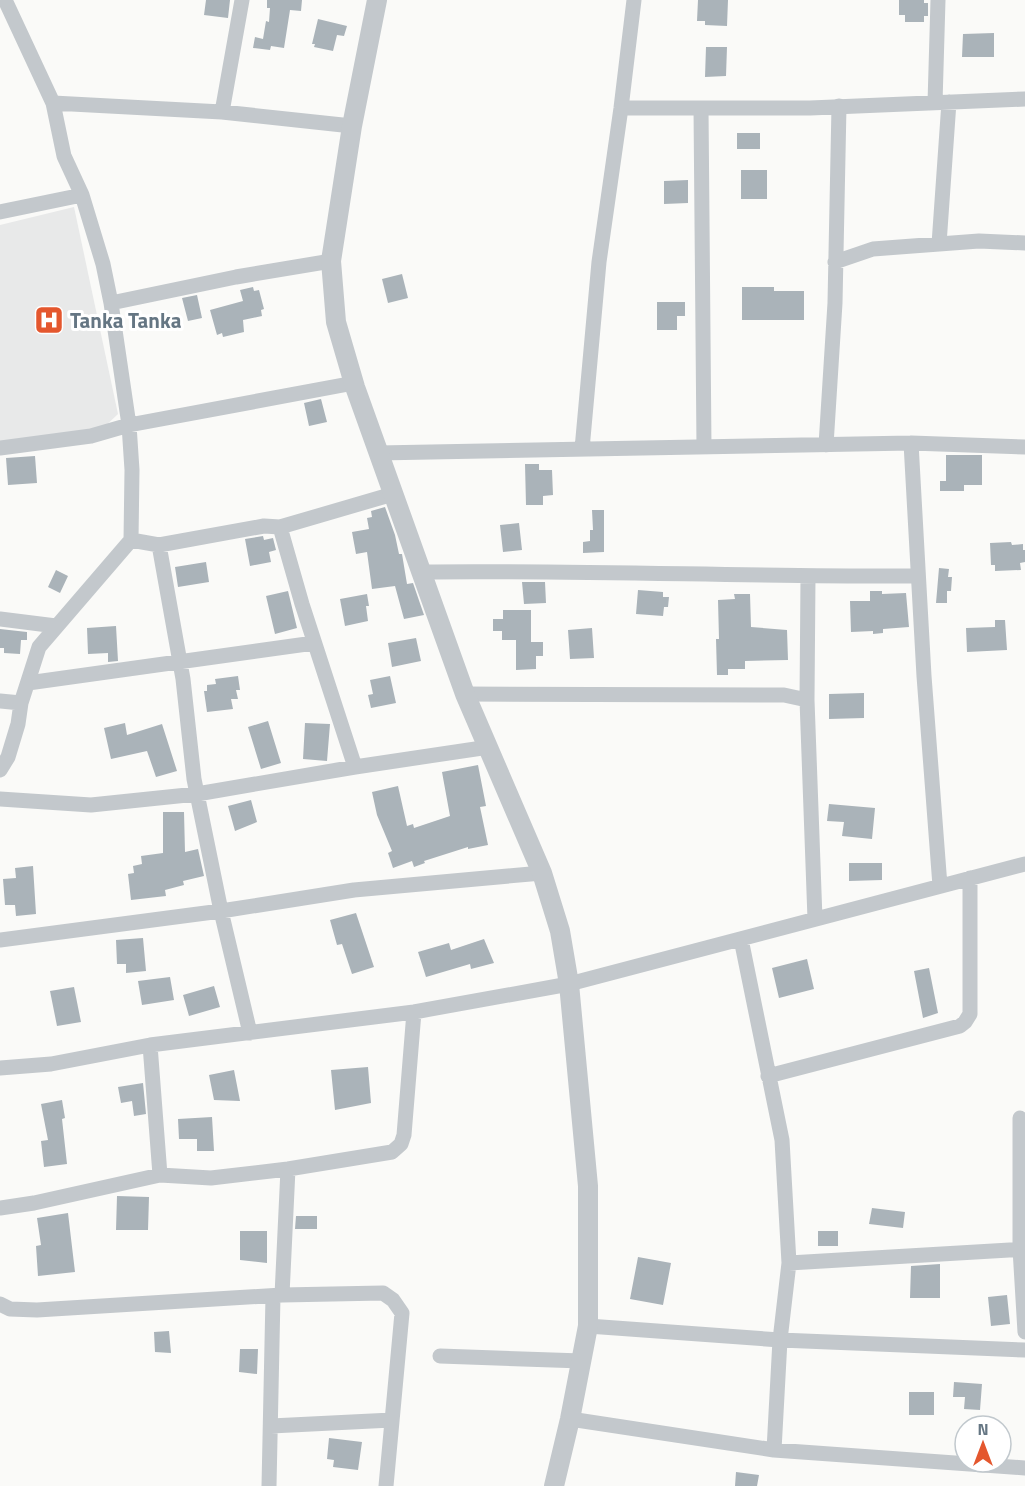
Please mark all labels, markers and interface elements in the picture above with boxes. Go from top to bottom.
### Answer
hospital icon: Tanka Tanka [33,304,65,336]
place label: Tanka Tanka [70,304,182,336]
north arrow [953,1414,1013,1474]
text: N [977,1417,989,1441]

